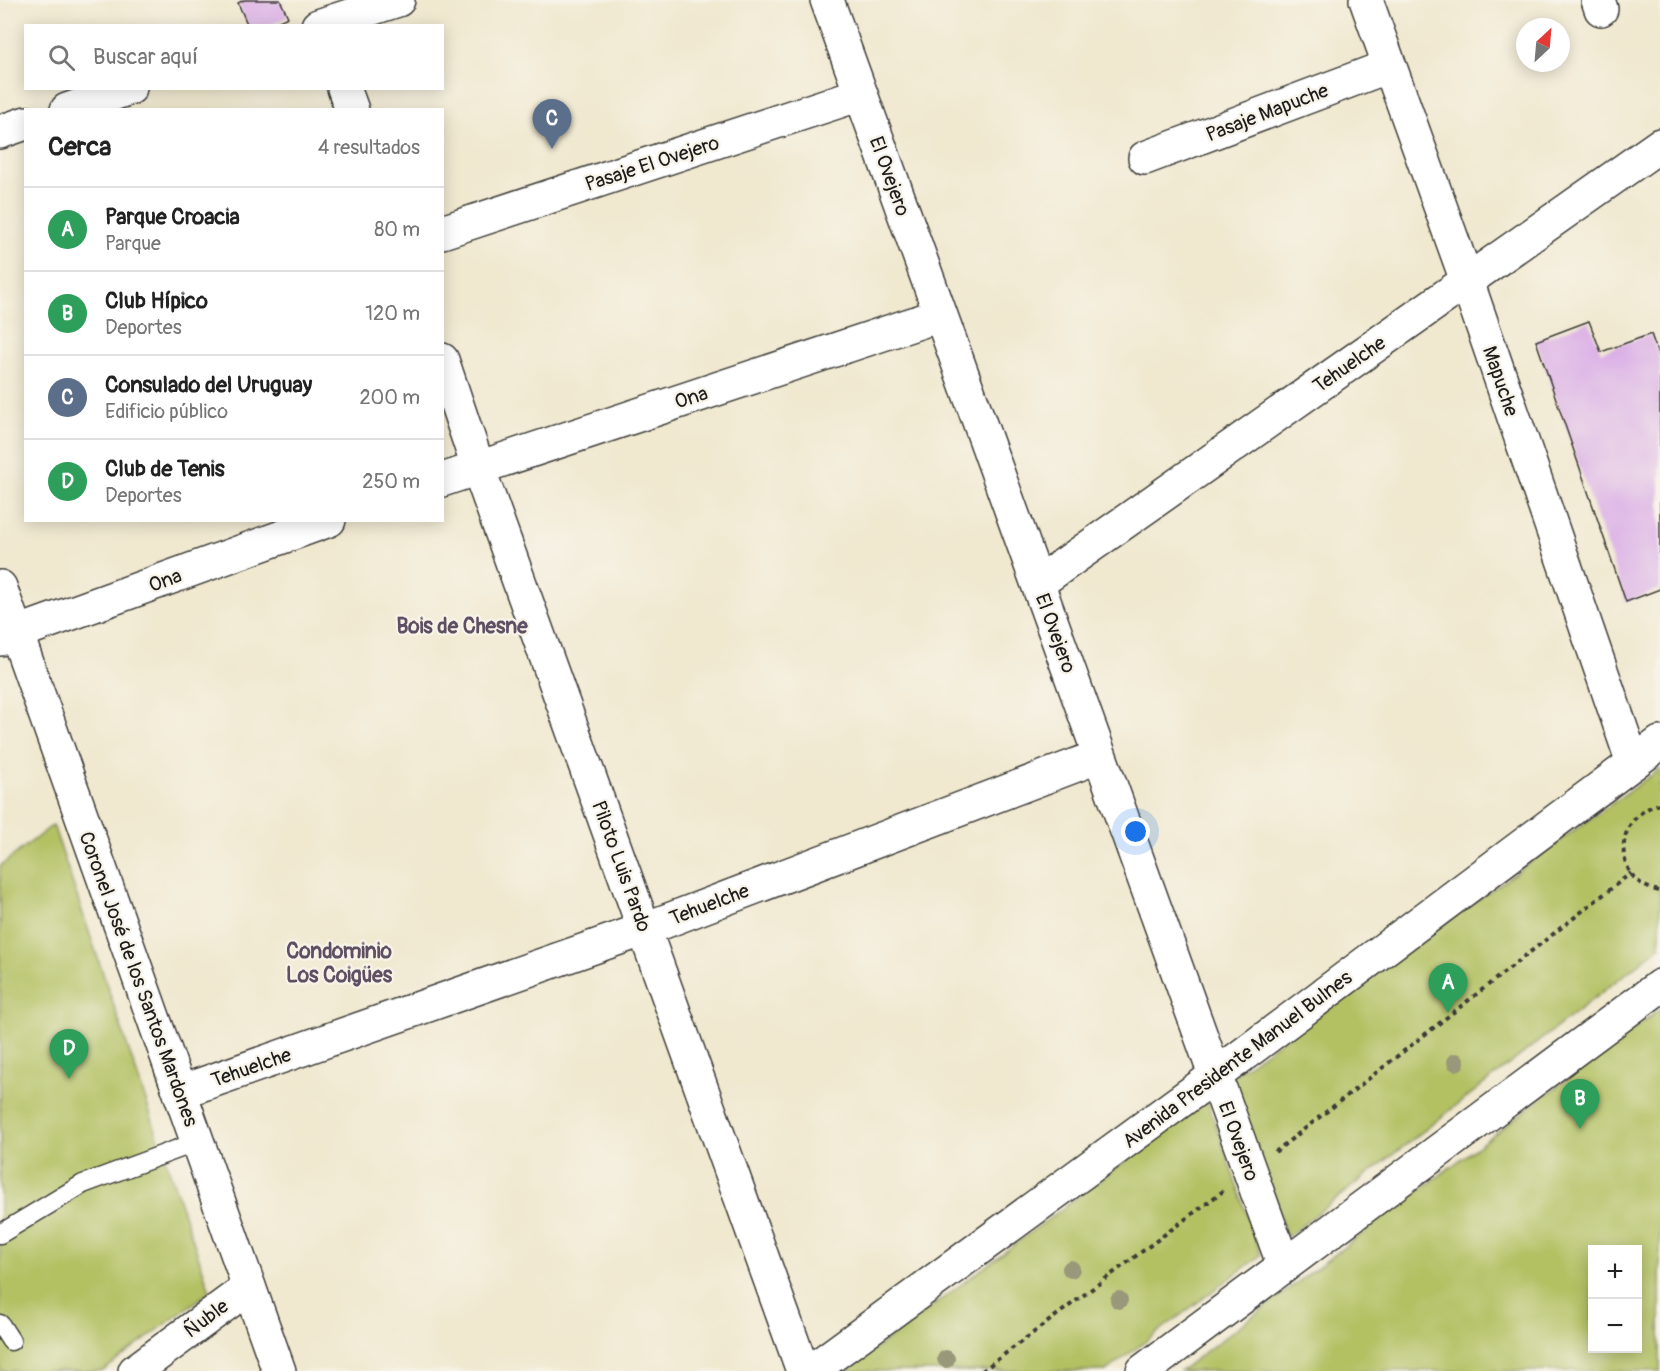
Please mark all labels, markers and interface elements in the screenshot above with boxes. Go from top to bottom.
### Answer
north arrow [1516,18,1570,72]
search box [24,24,444,90]
icon: search [45,41,78,74]
text: Buscar aquí [93,43,198,71]
street label: Pasaje Mapuche [1202,78,1332,147]
pin: C [532,100,572,149]
street label: Pasaje El Ovejero [582,130,723,197]
text: Cerca [48,131,111,163]
street label: El Ovejero [864,133,916,220]
text: 4 resultados [318,135,420,160]
text: Parque Croacia [105,203,240,231]
text: A [61,217,74,242]
text: 80 m [374,217,420,242]
text: Parque [105,231,161,256]
text: Club Hípico [105,287,208,315]
text: B [62,301,73,326]
text: 120 m [365,301,420,326]
text: Deportes [105,315,182,340]
street label: Tehuelche [1308,330,1391,399]
street label: Mapuche [1477,343,1524,420]
text: Consulado del Uruguay [105,371,312,399]
street label: Ona [671,380,711,415]
text: C [61,385,74,410]
text: 200 m [359,385,420,410]
text: Edificio público [105,399,228,424]
text: Club de Tenis [105,455,225,483]
text: D [61,469,74,494]
text: 250 m [362,469,420,494]
text: Deportes [105,483,182,508]
street label: Ona [145,563,185,598]
street label: El Ovejero [1030,590,1082,677]
district label: Bois de Chesne [396,613,528,640]
street label: Piloto Luis Pardo [586,797,657,935]
your location [1121,817,1150,846]
street label: Coronel José de los Santos Mardones [73,828,204,1130]
street label: Tehuelche [666,878,753,931]
district label: Condominio Los Coigües [286,938,393,989]
pin: A [1428,964,1468,1013]
street label: Avenida Presidente Manuel Bulnes [1118,965,1357,1154]
pin: D [50,1030,88,1079]
street label: Tehuelche [208,1042,295,1093]
pin: B [1560,1080,1600,1129]
street label: El Ovejero [1213,1098,1265,1185]
map controls [1588,1245,1642,1353]
button: + [1588,1245,1642,1299]
street label: Ñuble [179,1294,234,1343]
button: − [1588,1299,1642,1353]

